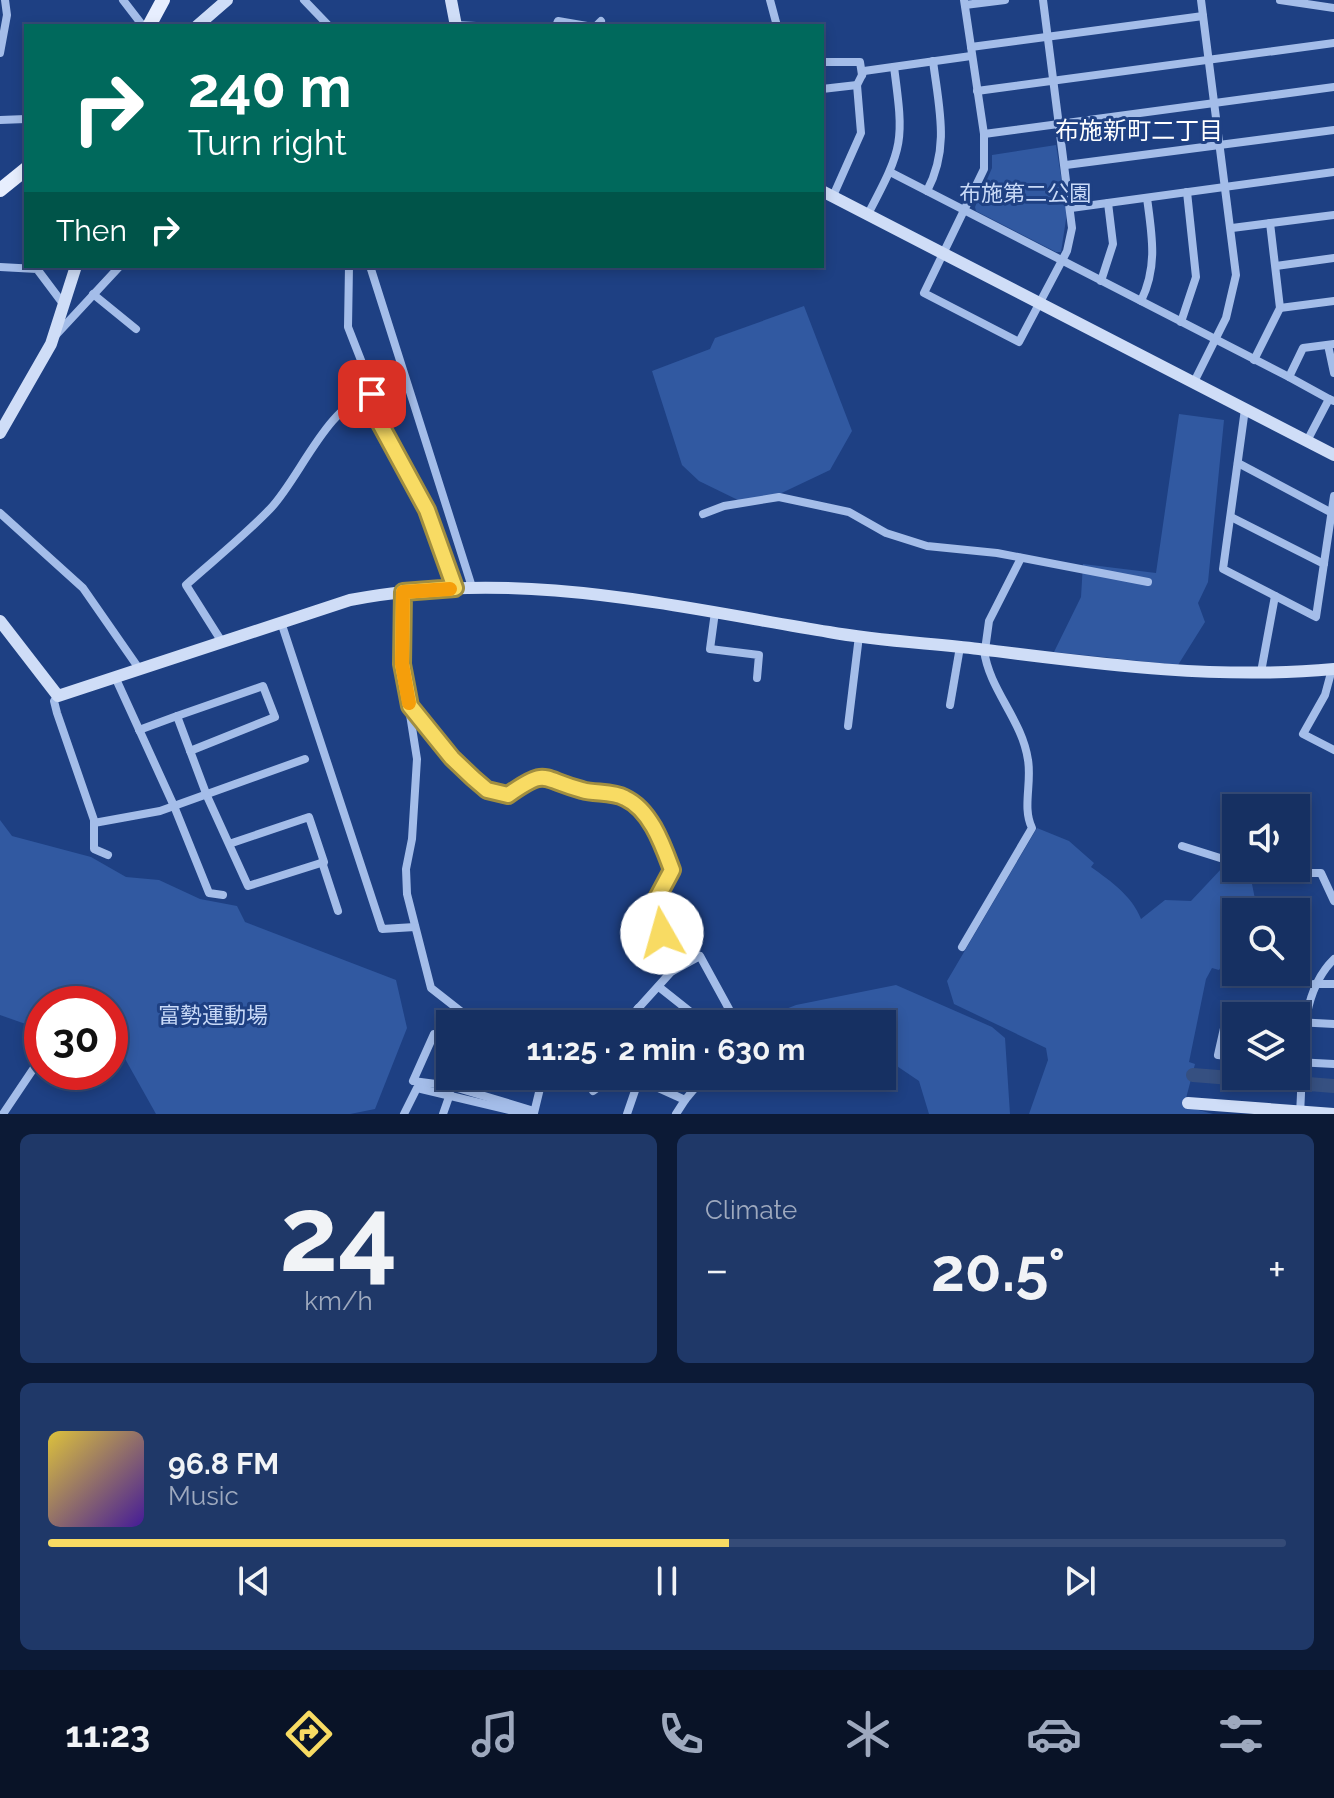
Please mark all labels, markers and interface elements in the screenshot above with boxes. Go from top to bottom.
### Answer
text: 240 m [188,54,352,120]
icon: right [56,56,160,160]
district label: 布施新町二丁目 [1055,116,1223,145]
text: Turn right [188,121,347,163]
park label: 布施第二公園 [959,180,1091,206]
icon: right [143,208,187,252]
text: Then [56,213,127,248]
pin [338,360,406,428]
icon: arrive [350,372,394,416]
map controls [1222,794,1310,1090]
button: sound [1222,794,1310,882]
position arrow [620,891,704,975]
button: search [1222,898,1310,986]
speed limit sign: 30 [24,986,128,1090]
park label: 富勢運動場 [158,1002,268,1028]
button: layers [1222,1002,1310,1090]
text: 11:25 · 2 min · 630 m [526,1032,806,1067]
text: 24 [279,1173,398,1295]
text: Climate [705,1195,797,1225]
text: 20.5° [931,1235,1065,1305]
text: − [705,1244,729,1295]
text: + [1268,1244,1286,1295]
text: km/h [304,1286,373,1316]
text: 96.8 FM [168,1446,279,1481]
text: Music [168,1481,239,1511]
icon: previous [232,1559,276,1603]
icon: pause [645,1559,689,1603]
icon: next [1058,1559,1102,1603]
icon: directions [281,1706,337,1762]
icon: music [467,1706,523,1762]
icon: phone [653,1706,709,1762]
icon: climate [840,1706,896,1762]
icon: car [1026,1706,1082,1762]
icon: filters [1213,1706,1269,1762]
text: 11:23 [65,1713,150,1755]

